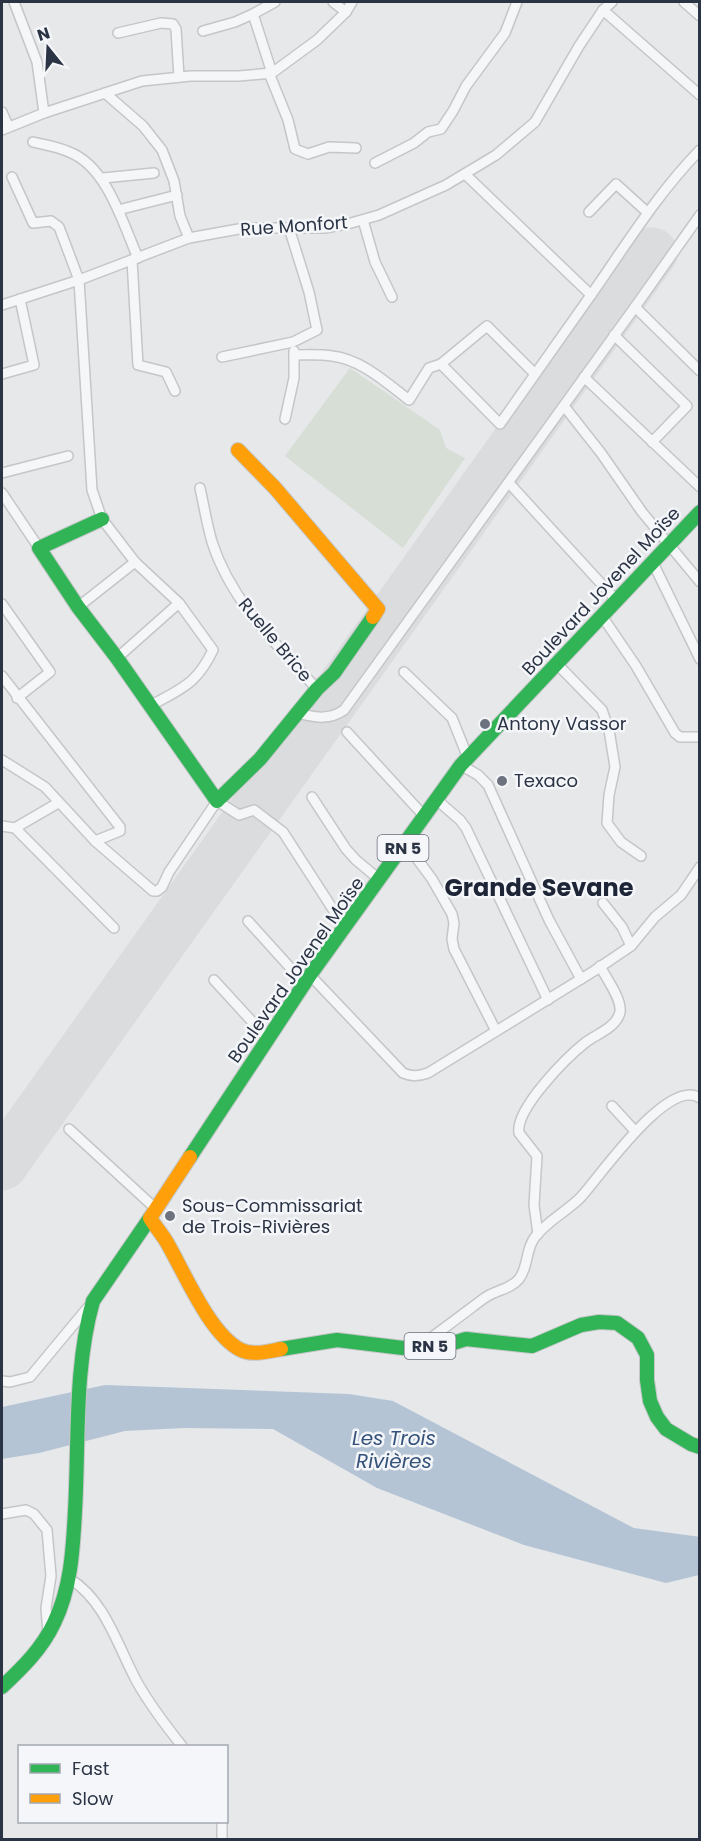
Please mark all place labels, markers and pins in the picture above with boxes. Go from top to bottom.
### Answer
place label: Antony Vassor [497,711,627,736]
marker: Antony Vassor [478,717,492,731]
place label: Texaco [514,768,578,793]
marker: Texaco [495,774,509,788]
place label: Sous-Commissariat de Trois-Rivières [182,1193,363,1239]
marker: Sous-Commissariat de Trois-Rivières [163,1209,177,1223]

